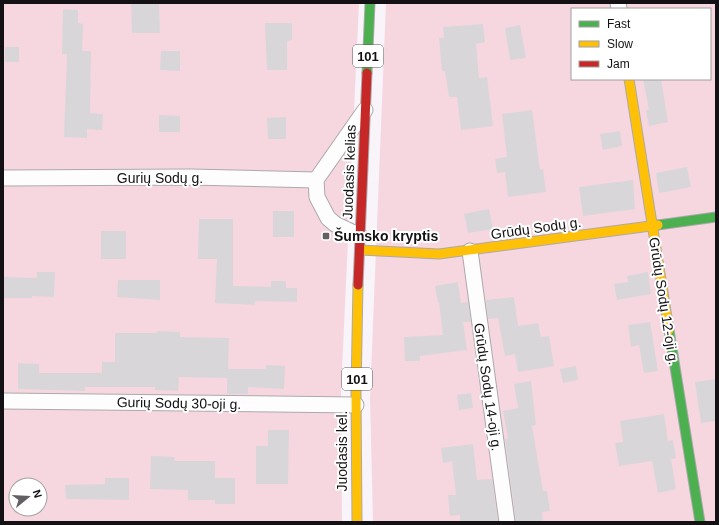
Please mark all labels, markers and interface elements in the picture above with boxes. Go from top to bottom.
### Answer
legend [571,8,711,80]
text: Fast [607,17,631,31]
text: Slow [607,37,633,51]
road number: 101 [353,45,383,67]
text: Jam [607,57,630,71]
street label: Juodasis kelias [339,124,359,220]
street label: Gurių Sodų g. [117,170,203,186]
street label: Grūdų Sodų g. [490,214,582,242]
place label: Šumsko kryptis [334,227,438,244]
marker: Šumsko kryptis [321,231,331,241]
street label: Grūdų Sodų 12-oji g. [646,236,682,366]
street label: Grūdų Sodų 14-oji g. [471,322,505,452]
road number: 101 [342,368,372,390]
street label: Gurių Sodų 30-oji g. [117,394,241,412]
street label: Juodasis kel. [334,411,350,491]
north arrow [8,477,48,517]
text: N [31,488,44,500]

